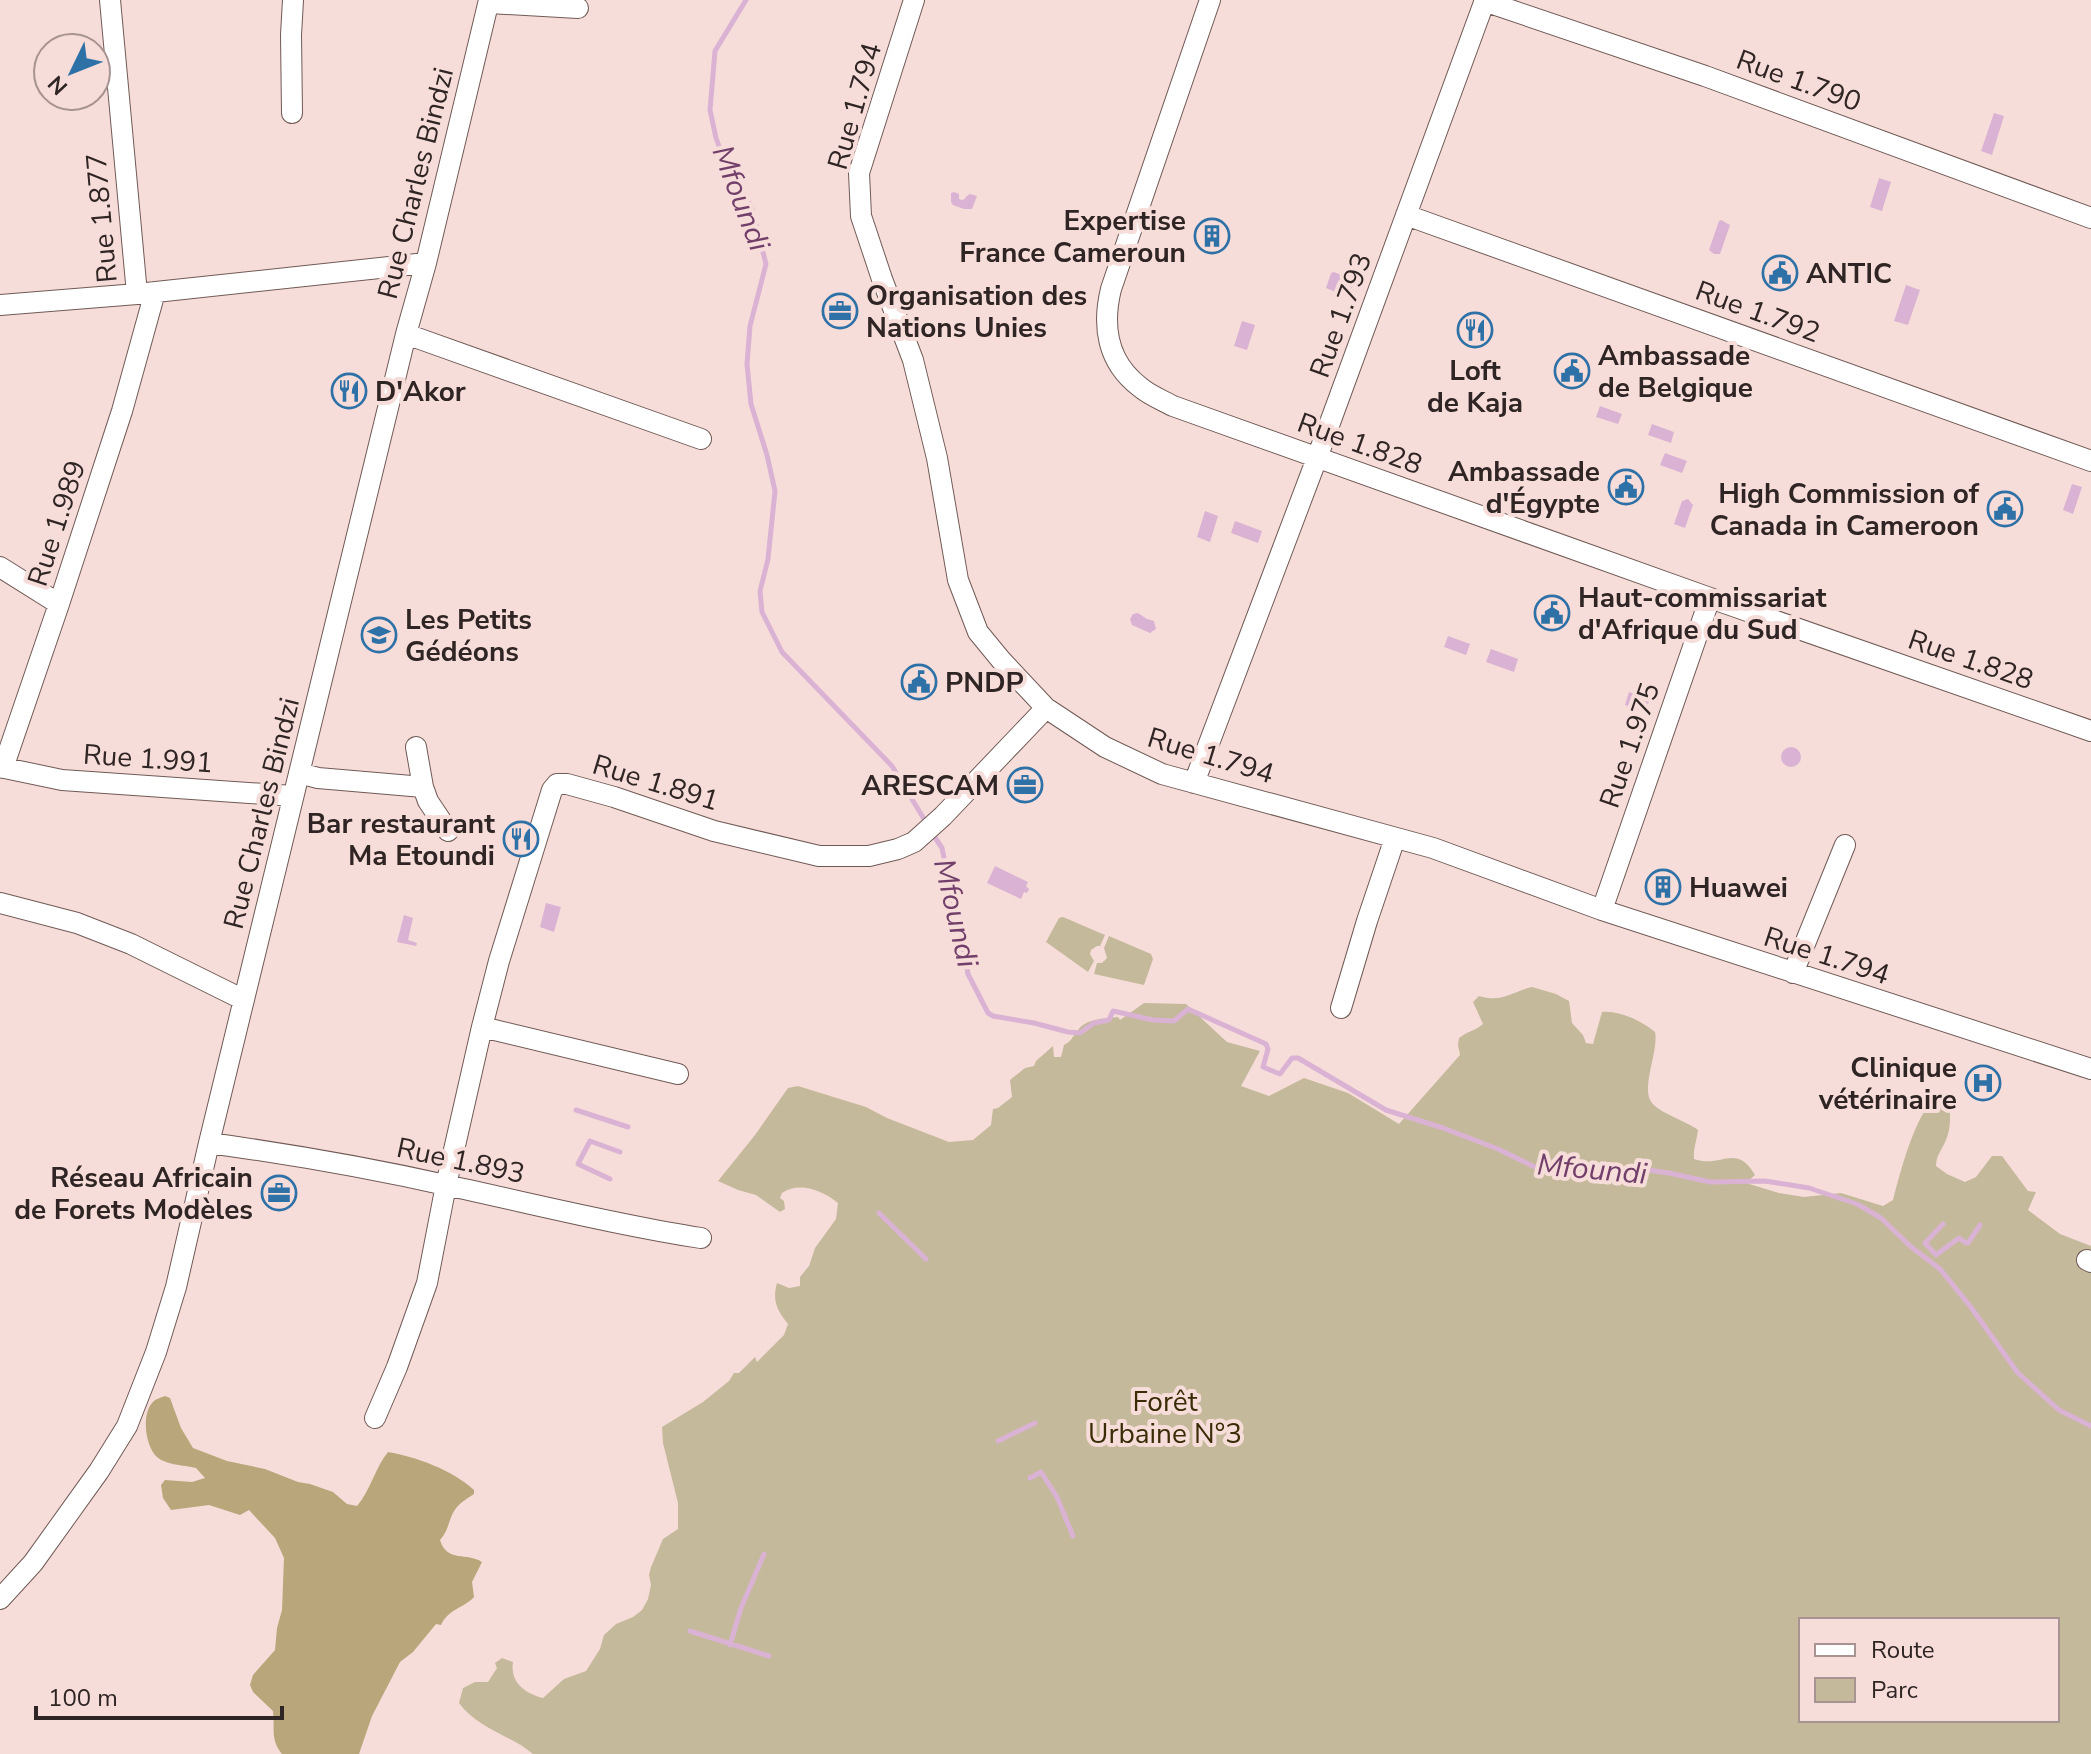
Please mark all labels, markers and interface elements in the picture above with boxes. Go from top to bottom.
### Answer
north arrow [32,32,112,112]
street label: Rue 1.794 [819,38,891,174]
street label: Rue 1.790 [1731,41,1866,121]
street label: Rue Charles Bindzi [369,64,463,303]
text: N [42,69,75,101]
water label: Mfoundi [702,139,780,258]
street label: Rue 1.877 [77,151,127,284]
place label: Expertise France Cameroun [959,202,1186,272]
building icon: Expertise France Cameroun [1193,217,1231,255]
street label: Rue 1.793 [1301,248,1381,383]
public building icon: ANTIC [1761,254,1799,292]
place label: ANTIC [1806,255,1892,293]
street label: Rue 1.792 [1690,272,1825,352]
place label: Organisation des Nations Unies [866,277,1087,347]
office icon: Organisation des Nations Unies [821,292,859,330]
restaurant icon: Loft de Kaja [1456,311,1494,349]
place label: Ambassade de Belgique [1598,337,1753,407]
place label: Loft de Kaja [1427,352,1523,422]
public building icon: Ambassade de Belgique [1553,352,1591,390]
restaurant icon: D'Akor [330,372,368,410]
place label: D'Akor [375,373,466,411]
street label: Rue 1.828 [1292,404,1427,484]
place label: Ambassade d'Égypte [1448,453,1600,523]
street label: Rue 1.989 [19,456,95,591]
public building icon: Ambassade d'Égypte [1607,468,1645,506]
place label: High Commission of Canada in Cameroon [1710,475,1980,545]
public building icon: High Commission of Canada in Cameroon [1986,490,2024,528]
place label: Haut-commissariat d'Afrique du Sud [1578,579,1827,649]
public building icon: Haut-commissariat d'Afrique du Sud [1533,594,1571,632]
place label: Les Petits Gédéons [405,601,532,671]
school or university icon: Les Petits Gédéons [360,616,398,654]
street label: Rue 1.828 [1903,621,2038,699]
public building icon: PNDP [900,663,938,701]
place label: PNDP [945,664,1024,702]
street label: Rue 1.975 [1591,678,1669,813]
street label: Rue Charles Bindzi [215,694,309,933]
street label: Rue 1.794 [1143,719,1278,793]
street label: Rue 1.991 [82,736,214,782]
street label: Rue 1.891 [588,746,723,820]
office icon: ARESCAM [1006,766,1044,804]
place label: ARESCAM [861,767,999,805]
place label: Bar restaurant Ma Etoundi [307,805,495,875]
restaurant icon: Bar restaurant Ma Etoundi [502,820,540,858]
water label: Mfoundi [923,855,988,972]
building icon: Huawei [1644,868,1682,906]
place label: Huawei [1689,869,1788,907]
street label: Rue 1.794 [1759,918,1894,994]
place label: Clinique vétérinaire [1818,1049,1957,1119]
hospital icon: Clinique vétérinaire [1964,1064,2002,1102]
street label: Rue 1.893 [393,1129,528,1193]
water label: Mfoundi [1535,1144,1650,1195]
place label: Réseau Africain de Forets Modèles [14,1159,253,1229]
office icon: Réseau Africain de Forets Modèles [260,1174,298,1212]
park label: Forêt Urbaine N°3 [1088,1383,1242,1453]
legend [1799,1618,2059,1722]
text: Route [1871,1634,1935,1666]
scale bar [36,1670,282,1720]
text: Parc [1871,1674,1918,1706]
text: 100 m [48,1682,118,1714]

